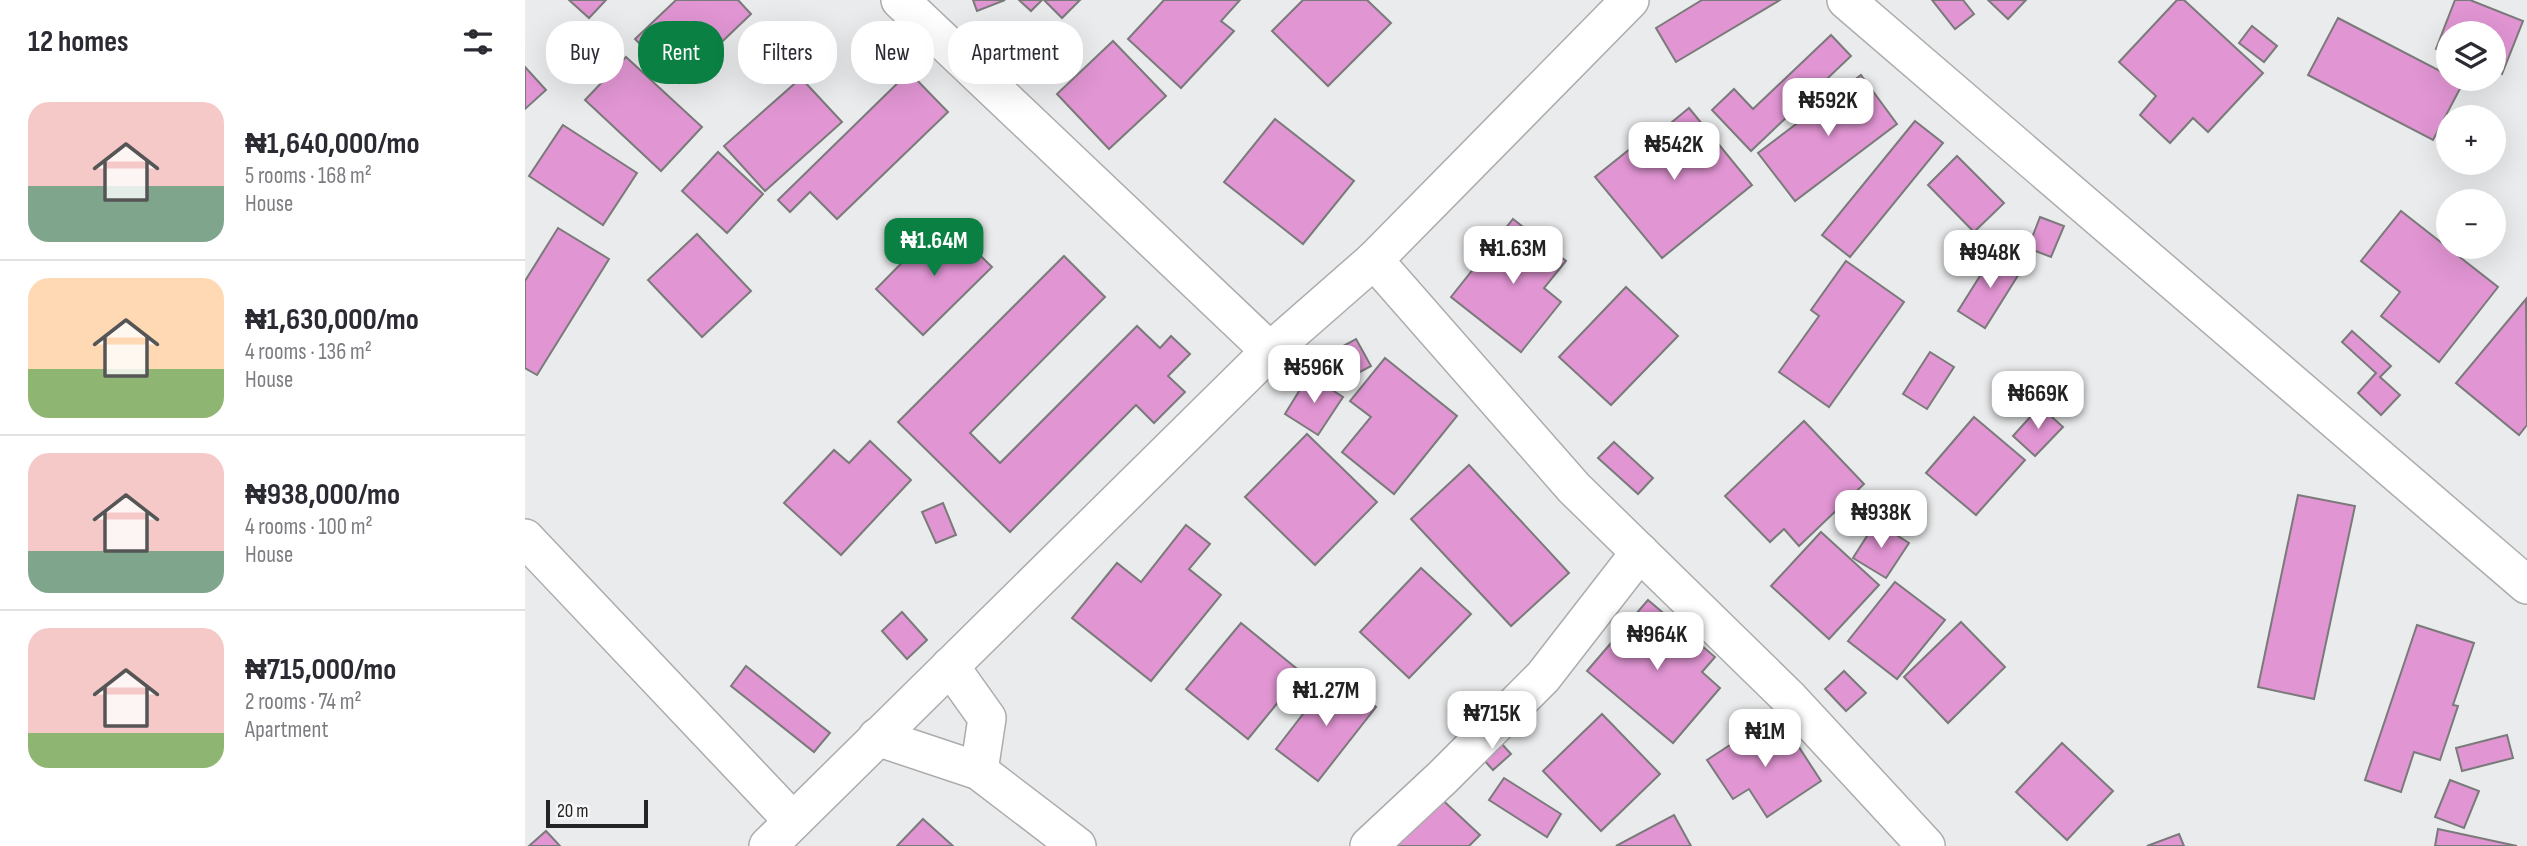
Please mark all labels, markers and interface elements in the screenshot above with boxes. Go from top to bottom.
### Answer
chip: Buy [546,21,624,84]
chip: Rent [638,21,724,84]
chip: Filters [738,21,837,84]
chip: New [851,21,934,84]
chip: Apartment [948,21,1083,84]
map controls [2436,21,2506,259]
button: layers [2436,21,2506,91]
icon: filters [459,23,497,61]
text: 12 homes [28,24,129,60]
pin: ₦592K [1779,78,1877,138]
text: ₦592K [1798,87,1858,115]
button: + [2436,105,2506,175]
pin: ₦542K [1625,122,1723,182]
text: ₦1,640,000/mo [245,126,420,162]
icon: home [84,130,168,214]
text: ₦542K [1645,131,1703,159]
text: 5 rooms · 168 m² [245,162,372,190]
button: − [2436,189,2506,259]
text: House [245,190,293,218]
pin: ₦1.64M [877,218,991,278]
pin: ₦1.63M [1456,226,1570,286]
text: ₦1.64M [900,227,968,255]
pin: ₦948K [1941,230,2039,290]
text: ₦1.63M [1480,235,1546,263]
text: ₦948K [1960,239,2020,267]
text: ₦1,630,000/mo [245,302,419,338]
icon: home [84,306,168,390]
text: 4 rooms · 136 m² [245,338,372,366]
pin: ₦596K [1265,346,1363,405]
text: ₦596K [1284,354,1344,382]
text: House [245,366,293,394]
pin: ₦669K [1989,372,2087,431]
text: ₦669K [2008,380,2068,408]
text: ₦938,000/mo [245,477,400,513]
icon: home [84,481,168,565]
pin: ₦938K [1832,490,1930,550]
text: ₦938K [1851,499,1911,527]
text: 4 rooms · 100 m² [245,513,373,541]
text: House [245,541,293,569]
pin: ₦964K [1608,612,1706,672]
text: ₦964K [1627,621,1687,649]
text: ₦715,000/mo [245,652,396,688]
icon: home [84,656,168,740]
pin: ₦1.27M [1269,668,1383,728]
text: ₦1.27M [1293,677,1359,705]
text: 2 rooms · 74 m² [245,688,362,716]
pin: ₦715K [1443,692,1541,751]
text: ₦715K [1463,700,1521,728]
pin: ₦1M [1731,710,1799,769]
text: Apartment [245,716,329,744]
text: ₦1M [1745,718,1785,746]
scale bar [546,797,647,829]
text: 20 m [557,800,589,823]

